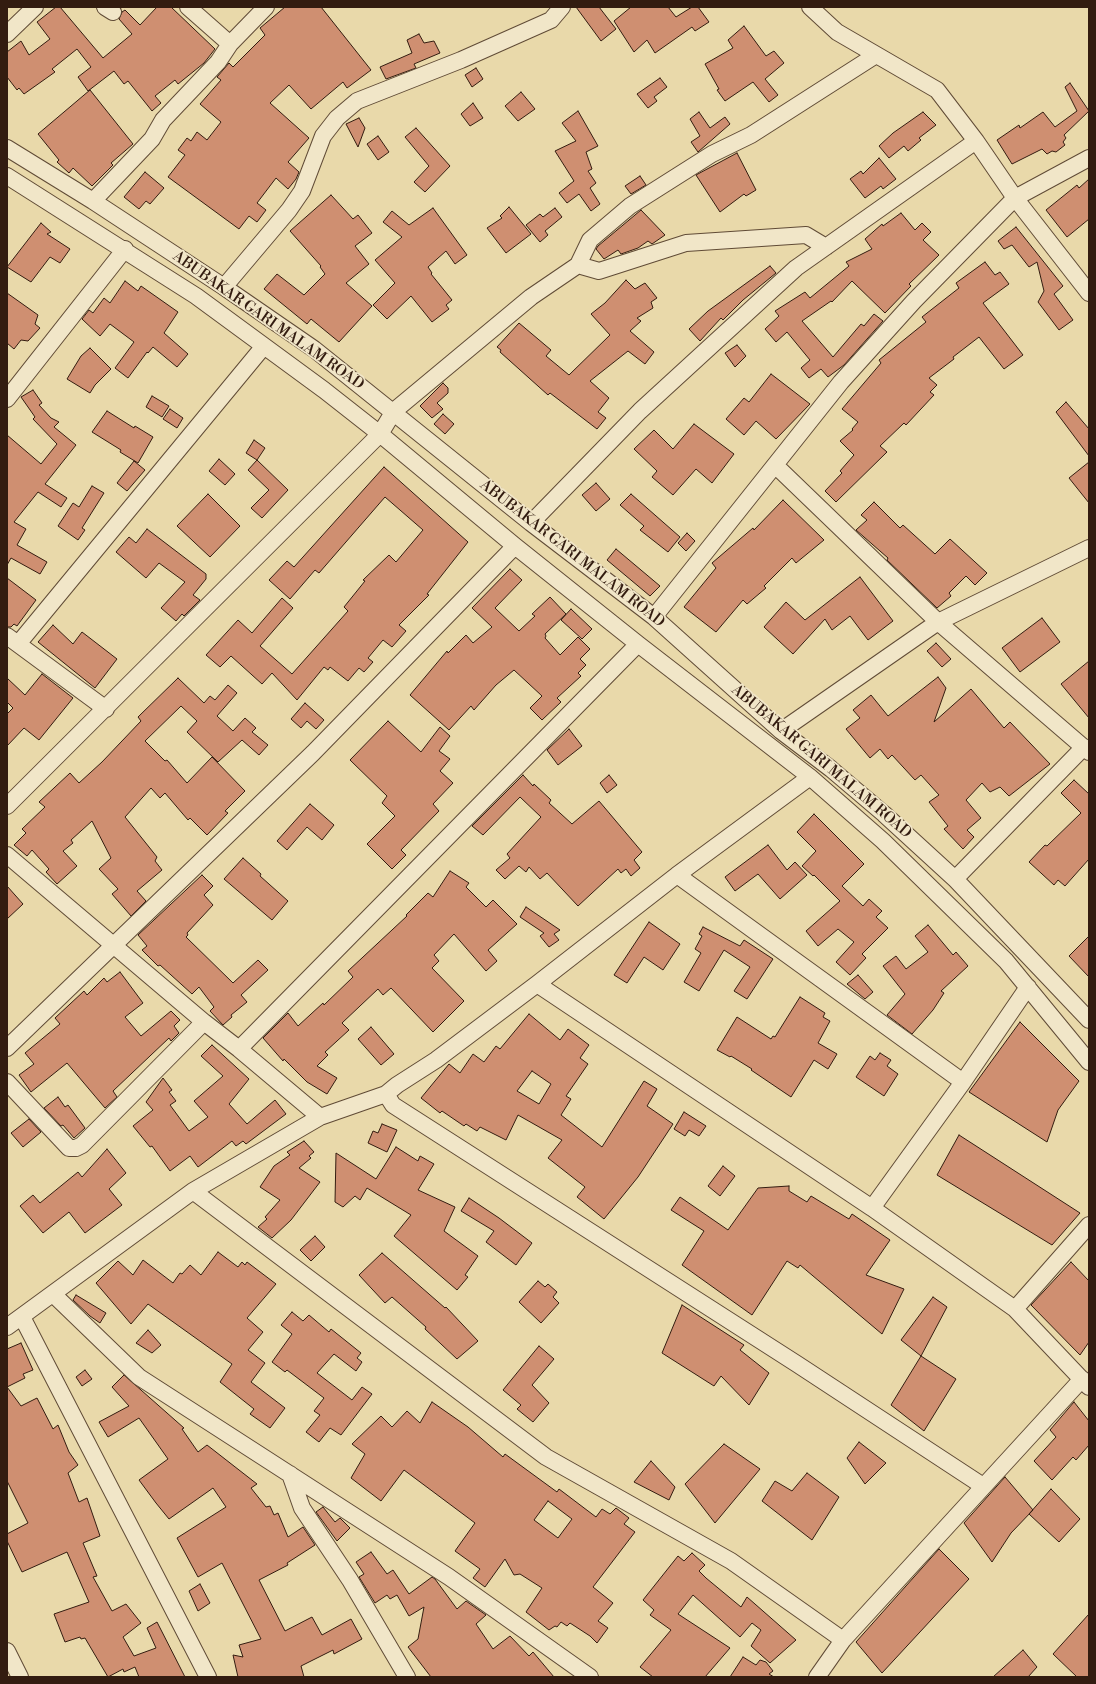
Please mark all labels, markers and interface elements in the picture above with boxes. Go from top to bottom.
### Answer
street label: ABUBAKAR GARI MALAM ROAD [169,248,367,394]
street label: ABUBAKAR GARI MALAM ROAD [476,476,668,632]
street label: ABUBAKAR GARI MALAM ROAD [727,681,915,843]

